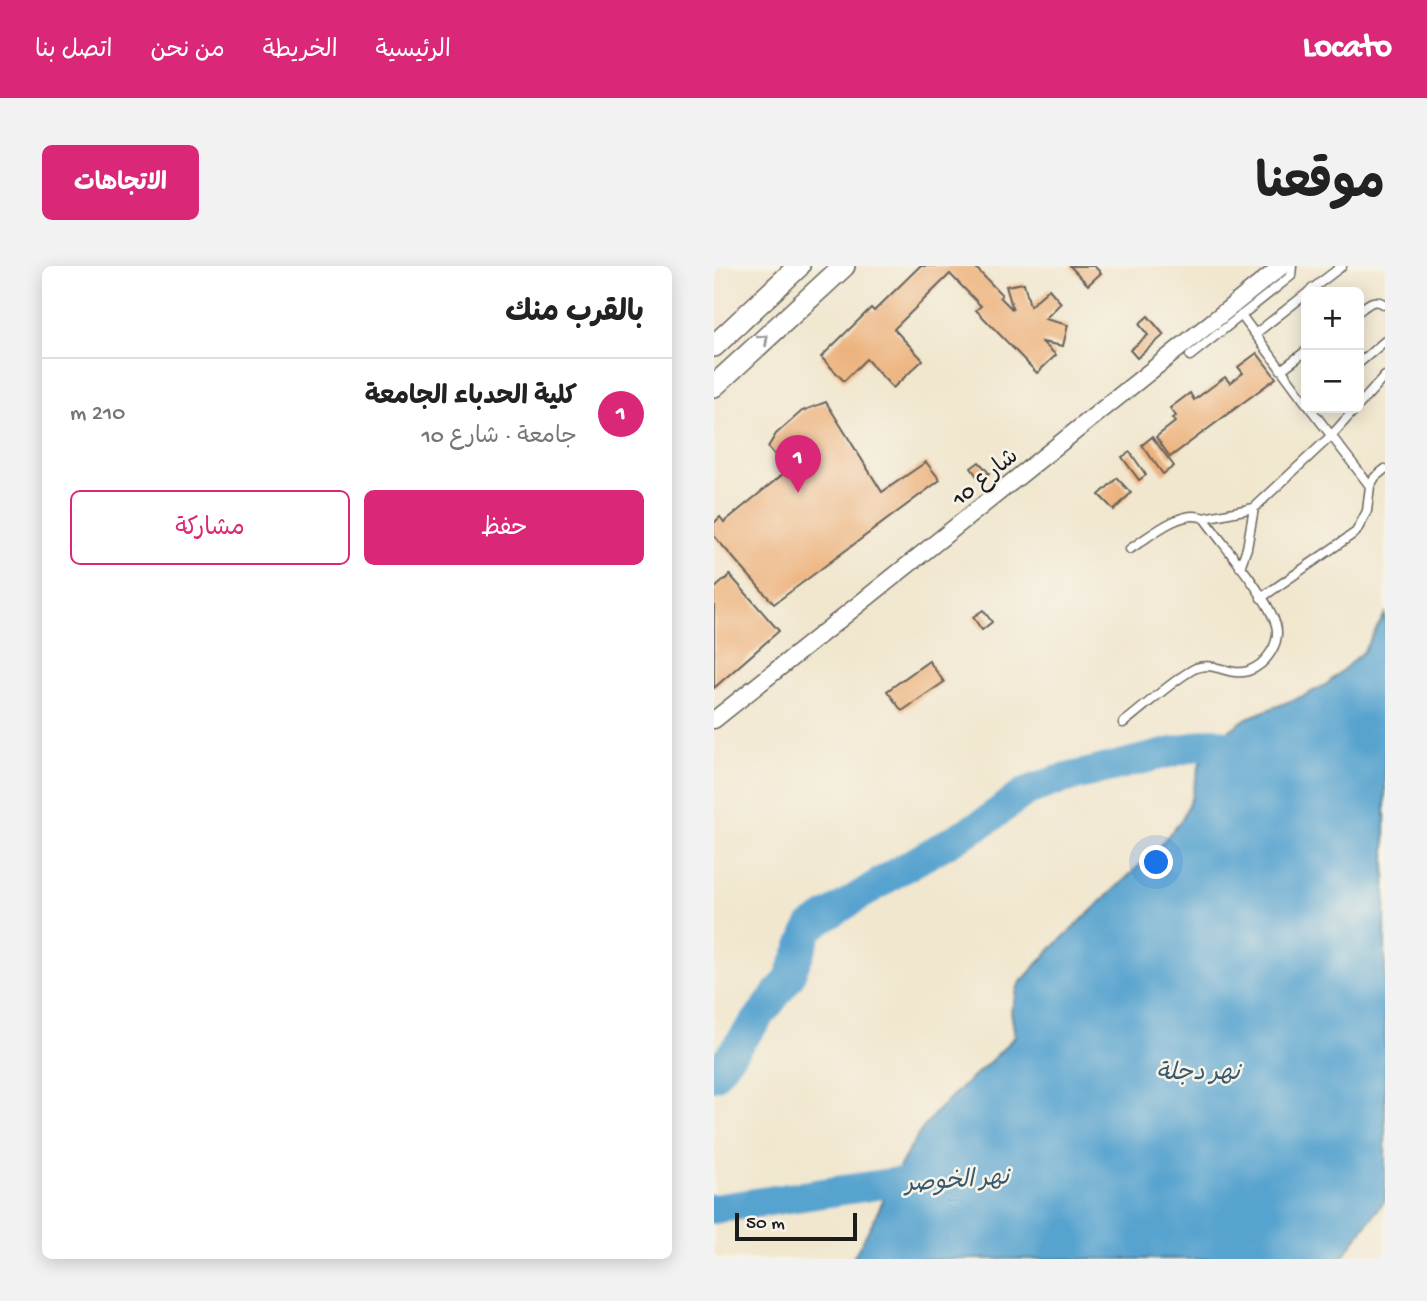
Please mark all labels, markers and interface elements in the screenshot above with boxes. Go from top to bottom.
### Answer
text: Locato [1303,30,1392,68]
text: اتصل بنا [35,37,112,66]
text: من نحن [150,37,225,66]
text: الخريطة [263,37,338,66]
text: الرئيسية [376,37,451,66]
button: الاتجاهات [42,145,199,220]
text: موقعنا [1255,158,1385,216]
map controls [1301,287,1364,413]
button: + [1301,287,1364,350]
text: بالقرب منك [505,297,644,332]
one-way arrow [756,335,769,348]
button: − [1301,350,1364,413]
text: كلية الحدباء الجامعة [365,383,577,414]
text: 210 m [70,401,125,428]
text: 1 [616,401,626,428]
text: جامعة · شارع 10 [422,424,577,451]
pin: 1 [775,435,821,493]
street label: شارع 10 [947,444,1025,514]
button: مشاركة [70,490,350,565]
button: حفظ [364,490,644,565]
your location [1139,845,1173,879]
water label: نهر دجلة [1156,1060,1243,1089]
water label: نهر الخوصر [901,1164,1013,1201]
scale bar [735,1210,858,1242]
text: 50 m [746,1213,785,1236]

